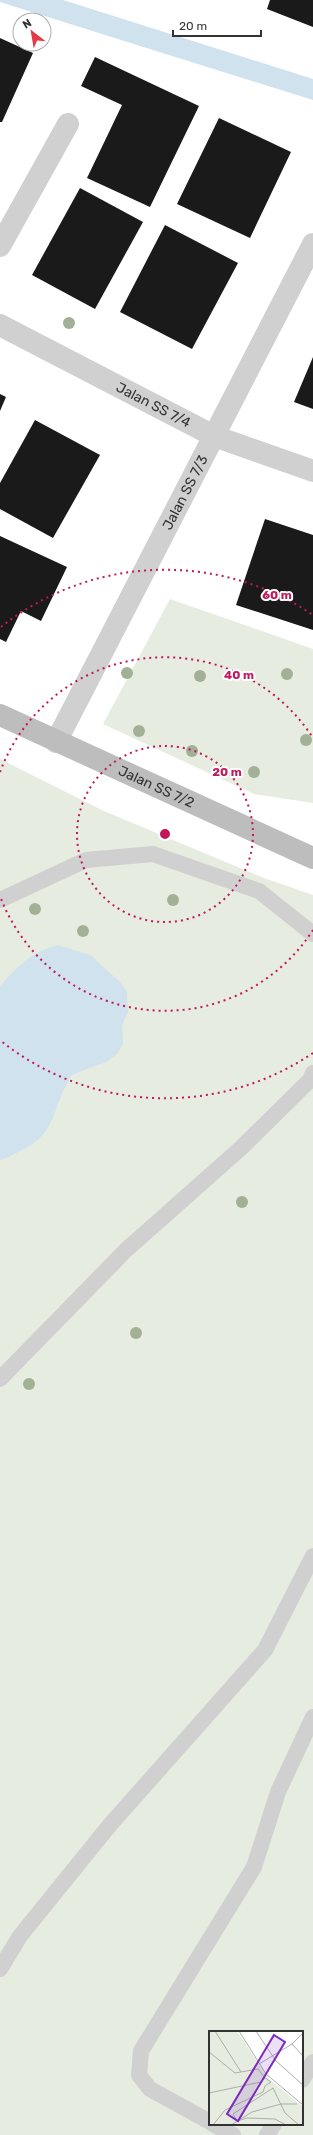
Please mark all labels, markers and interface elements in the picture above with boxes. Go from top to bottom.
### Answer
north arrow [12,12,52,52]
scale bar [173,12,261,38]
text: N [20,16,34,31]
text: 20 m [179,19,207,33]
street label: Jalan SS 7/4 [113,379,194,432]
street label: Jalan SS 7/3 [159,452,212,533]
text: 60 m [262,588,292,602]
text: 40 m [224,668,254,682]
street label: Jalan SS 7/2 [116,762,197,812]
text: 20 m [212,765,242,779]
centre of rings [158,827,172,841]
inset map [209,2031,303,2125]

